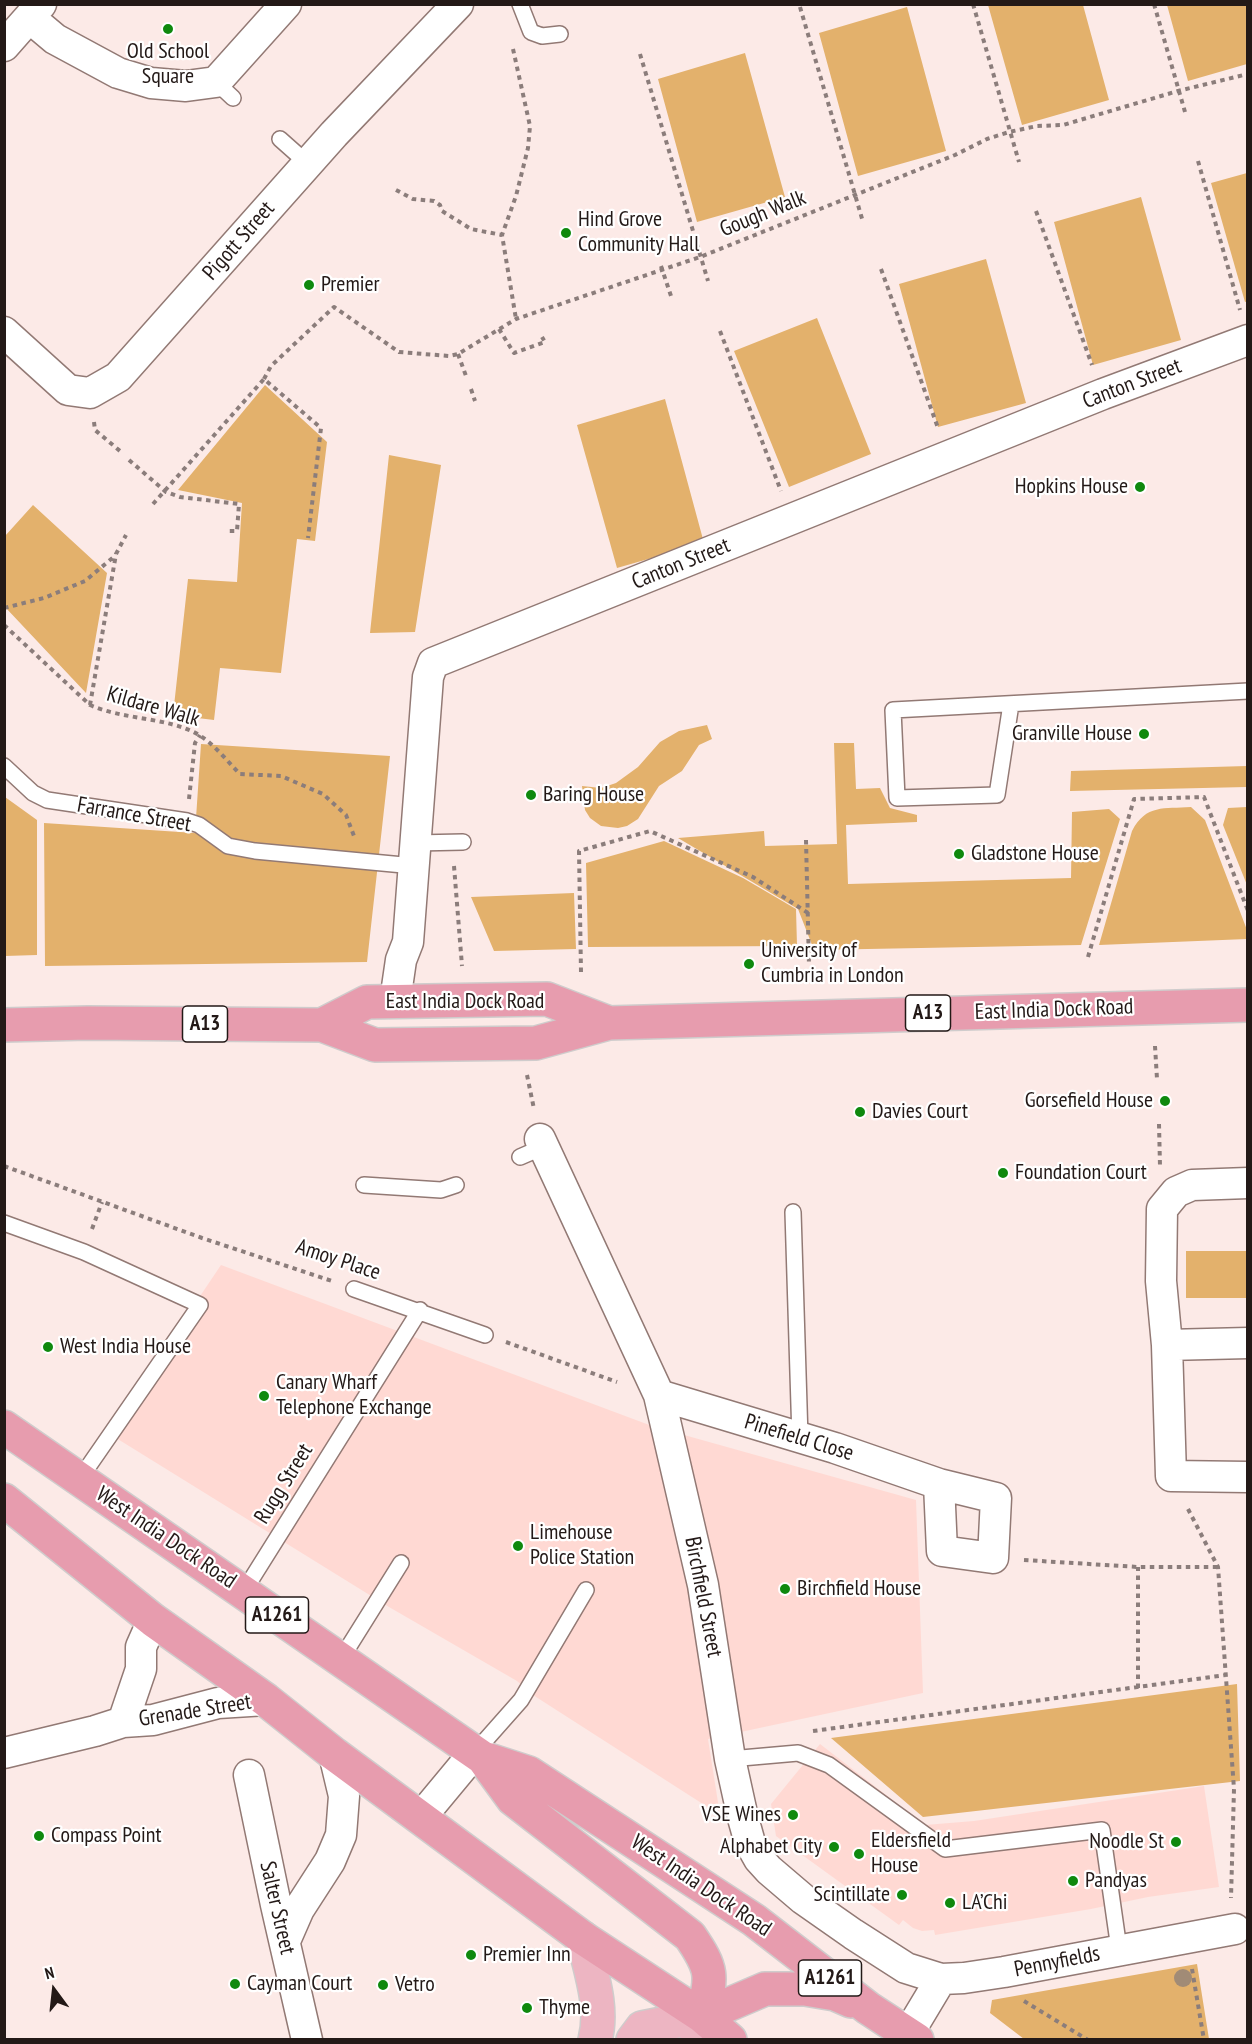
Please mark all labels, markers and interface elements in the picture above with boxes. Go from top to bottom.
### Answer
marker: Old School Square [161,22,175,36]
place label: Old School Square [127,39,209,90]
street label: Gough Walk [716,185,810,243]
street label: Pigott Street [198,196,280,286]
place label: Hind Grove Community Hall [578,207,699,258]
marker: Hind Grove Community Hall [559,226,573,240]
place label: Premier [321,272,380,298]
marker: Premier [302,278,316,292]
street label: Canton Street [1079,353,1185,415]
place label: Hopkins House [1015,474,1128,500]
marker: Hopkins House [1133,480,1147,494]
street label: Canton Street [628,532,734,596]
street label: Kildare Walk [104,681,202,733]
place label: Granville House [1012,721,1132,747]
marker: Granville House [1137,727,1151,741]
place label: Baring House [543,782,644,808]
marker: Baring House [524,788,538,802]
street label: Farrance Street [75,792,193,838]
place label: Gladstone House [971,841,1099,867]
marker: Gladstone House [952,847,966,861]
place label: University of Cumbria in London [761,938,904,990]
marker: University of Cumbria in London [742,957,756,971]
street label: East India Dock Road [386,989,544,1015]
street label: East India Dock Road [974,994,1134,1026]
road number: A13 [906,995,950,1031]
road number: A13 [182,1006,228,1042]
place label: Gorsefield House [1025,1088,1153,1114]
marker: Gorsefield House [1158,1094,1172,1108]
place label: Davies Court [872,1099,968,1125]
marker: Davies Court [853,1105,867,1119]
place label: Foundation Court [1015,1160,1147,1186]
marker: Foundation Court [996,1166,1010,1180]
street label: Amoy Place [292,1234,384,1286]
place label: West India House [60,1334,191,1360]
marker: West India House [41,1340,55,1354]
place label: Canary Wharf Telephone Exchange [276,1370,432,1422]
marker: Canary Wharf Telephone Exchange [257,1389,271,1403]
street label: Pinefield Close [741,1409,857,1467]
street label: Rugg Street [249,1439,319,1529]
street label: West India Dock Road [91,1481,241,1595]
place label: Limehouse Police Station [530,1520,634,1572]
street label: Birchfield Street [678,1534,728,1660]
marker: Limehouse Police Station [511,1539,525,1553]
place label: Birchfield House [797,1576,921,1602]
marker: Birchfield House [778,1582,792,1596]
road number: A1261 [246,1597,308,1633]
street label: Grenade Street [137,1689,253,1733]
place label: VSE Wines [702,1802,781,1828]
marker: VSE Wines [786,1808,800,1822]
place label: Compass Point [51,1823,161,1849]
place label: Eldersfield House [871,1828,951,1880]
marker: Compass Point [32,1829,46,1843]
street label: West India Dock Road [626,1829,776,1943]
place label: Noodle St [1089,1829,1164,1855]
place label: Alphabet City [720,1834,822,1860]
marker: Noodle St [1169,1835,1183,1849]
marker: Alphabet City [827,1840,841,1854]
marker: Eldersfield House [852,1847,866,1861]
street label: Salter Street [254,1859,300,1957]
place label: Pandyas [1085,1868,1147,1894]
marker: Pandyas [1066,1874,1080,1888]
place label: Scintillate [813,1882,890,1908]
marker: Scintillate [895,1888,909,1902]
place label: LA’Chi [962,1890,1007,1916]
marker: LA’Chi [943,1896,957,1910]
street label: Pennyfields [1012,1941,1102,1983]
place label: Premier Inn [483,1942,571,1968]
marker: Premier Inn [464,1948,478,1962]
north arrow [24,1960,84,2020]
road number: A1261 [798,1960,862,1996]
text: N [43,1962,56,1983]
place label: Cayman Court [247,1971,352,1997]
place label: Vetro [395,1972,435,1998]
marker: Cayman Court [228,1977,242,1991]
marker: Vetro [376,1978,390,1992]
place label: Thyme [539,1995,590,2021]
marker: Thyme [520,2001,534,2015]

